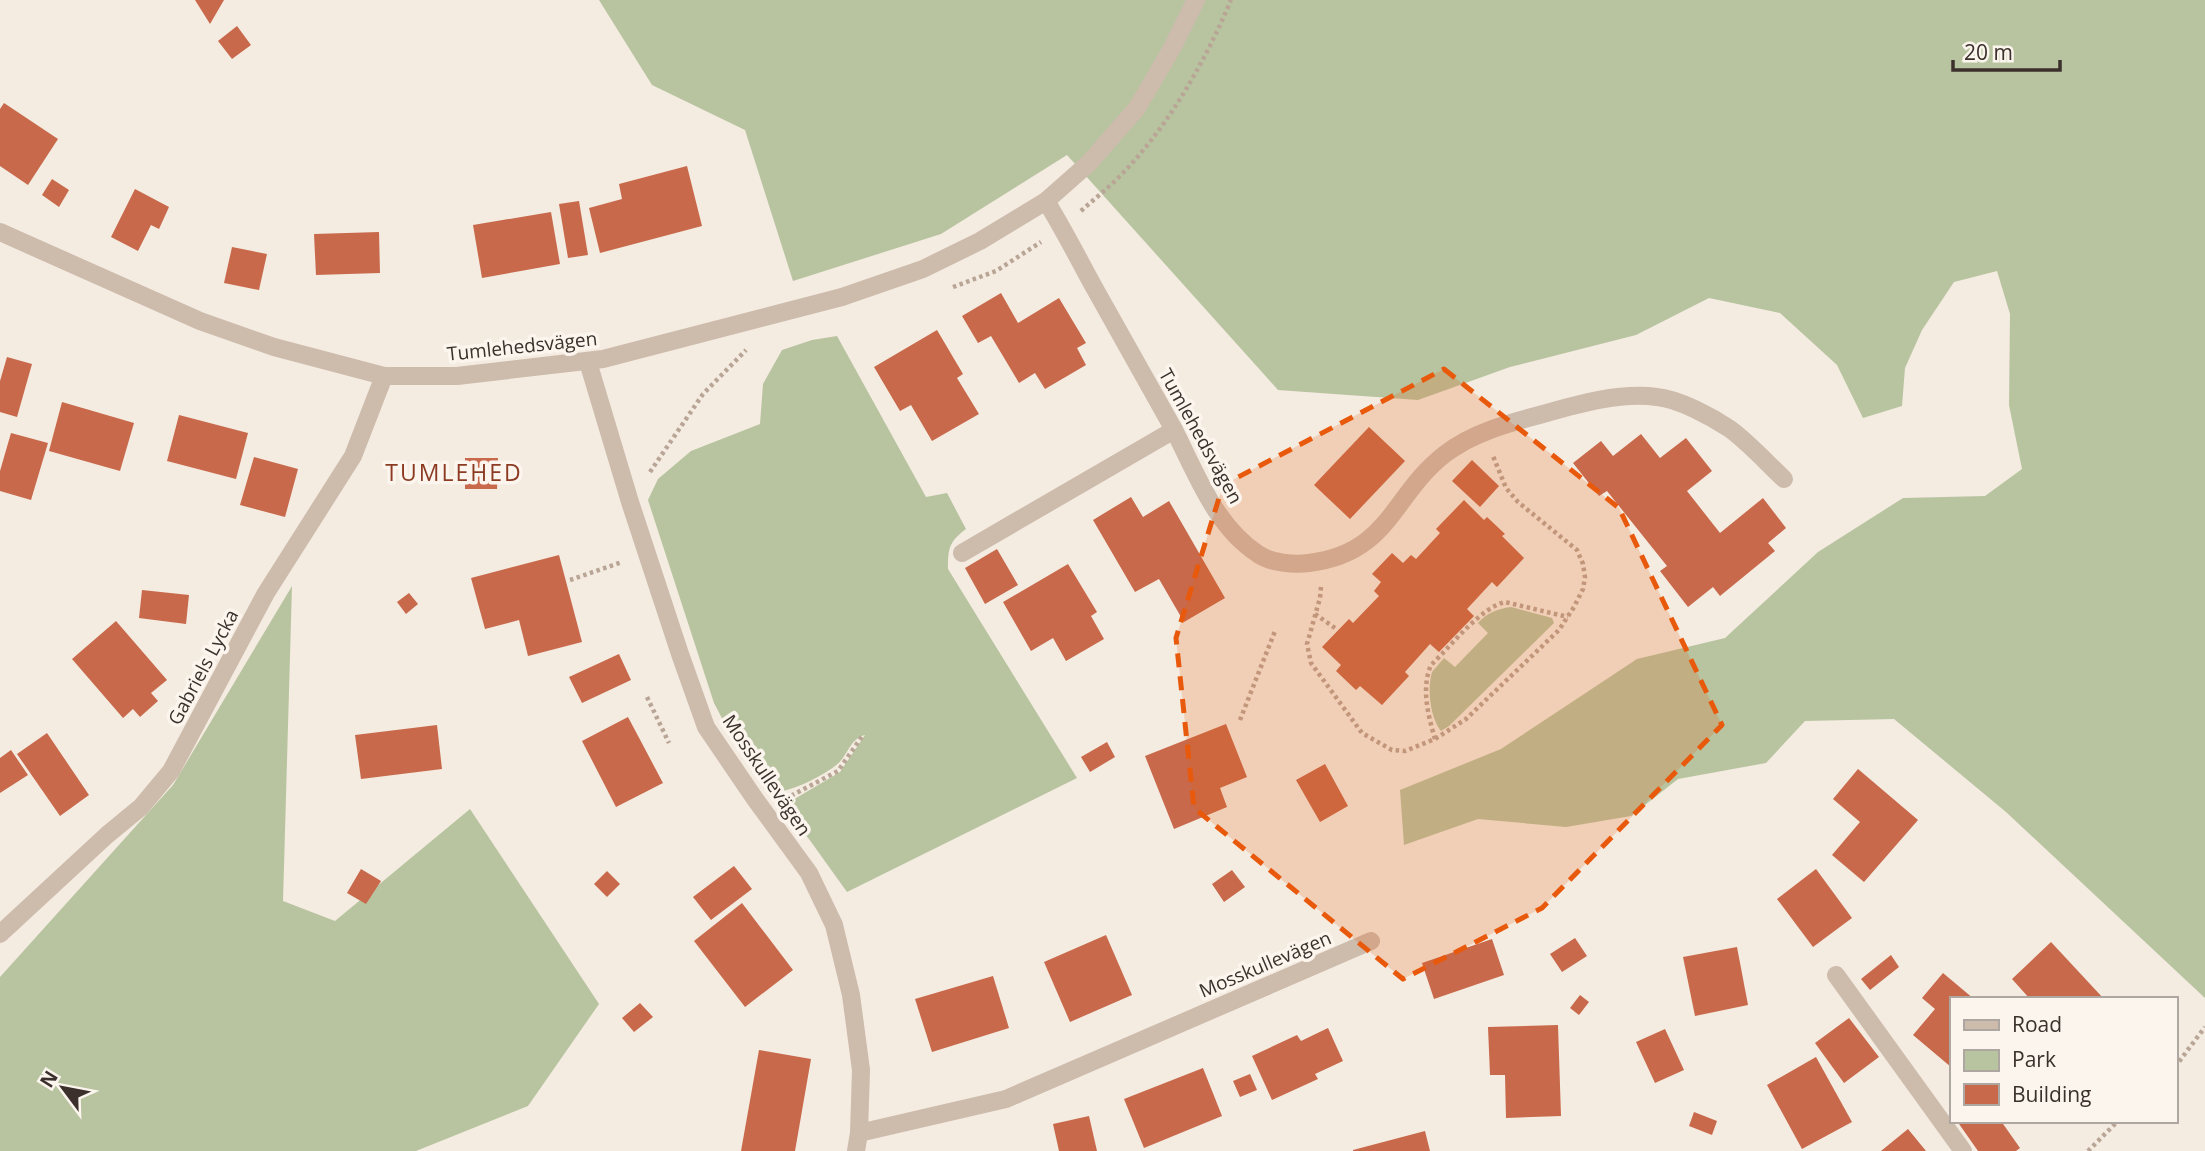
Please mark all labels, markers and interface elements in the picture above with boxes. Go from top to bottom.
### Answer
scale bar [1953,28,2060,72]
text: 20 m [1964,38,2013,66]
street label: Tumlehedsvägen [446,325,598,367]
street label: Tumlehedsvägen [1153,364,1249,508]
district label: TUMLEHED [385,456,523,488]
street label: Gabriels Lycka [162,605,244,729]
street label: Mosskullevägen [717,709,817,841]
street label: Mosskullevägen [1195,924,1335,1004]
legend [1950,997,2177,1123]
text: Road [2012,1010,2062,1038]
text: Park [2012,1045,2056,1073]
north arrow [28,1053,98,1123]
text: N [33,1066,64,1092]
text: Building [2012,1080,2091,1108]

